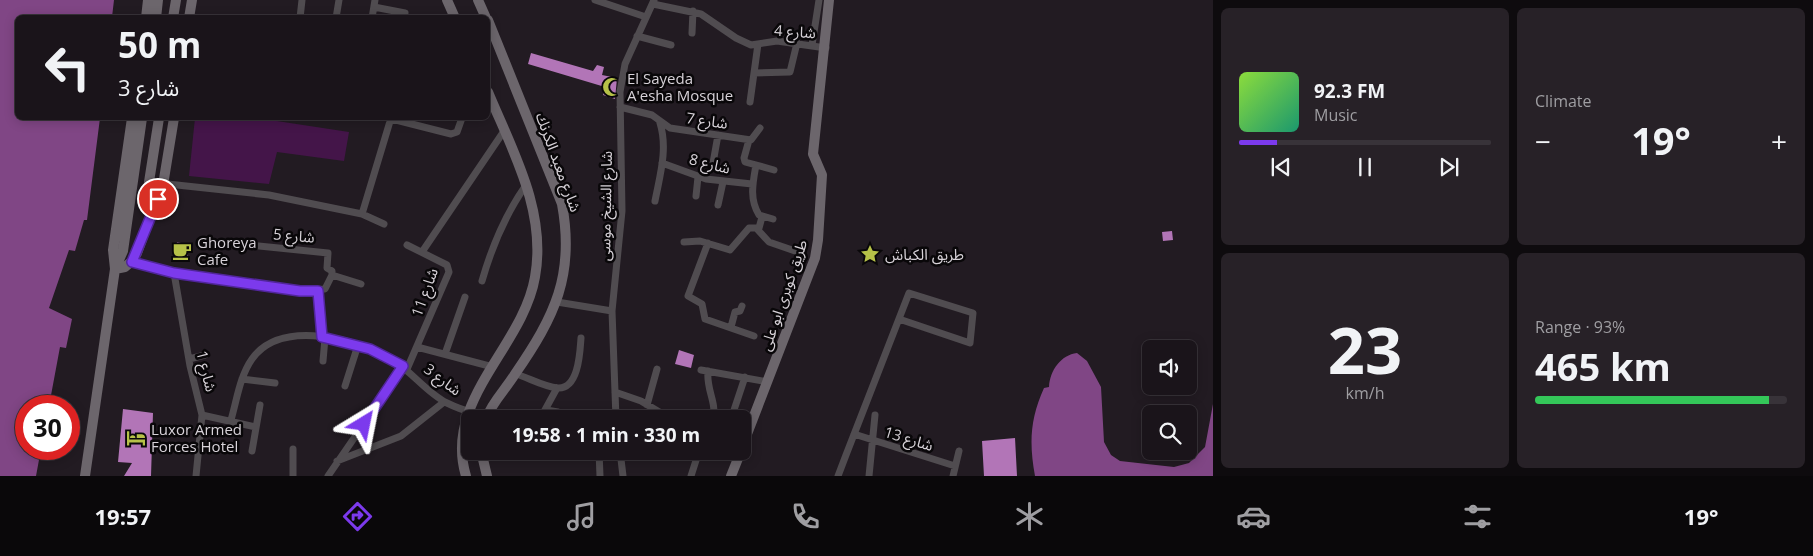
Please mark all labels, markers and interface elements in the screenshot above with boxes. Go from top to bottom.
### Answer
street label: شارع 4 [773,20,817,45]
text: 50 m [118,21,201,68]
icon: left [35,35,100,100]
place label: El Sayeda A'esha Mosque [627,68,733,105]
text: شارع 3 [118,72,179,102]
mosque icon: El Sayeda A'esha Mosque [601,76,623,98]
text: 92.3 FM [1314,78,1385,104]
text: Climate [1535,90,1592,112]
text: Music [1314,104,1358,126]
street label: شارع 7 [685,107,729,136]
street label: شارع معبد الكرنك [529,110,586,216]
text: 19° [1631,114,1691,166]
text: − [1535,122,1551,160]
text: + [1771,122,1787,160]
street label: شارع 8 [687,148,733,181]
street label: شارع الشيخ موسى [594,150,619,261]
icon: previous [1267,153,1295,181]
icon: pause [1351,153,1379,181]
icon: next [1435,153,1463,181]
pin [137,178,179,220]
icon: arrive [144,185,172,213]
street label: شارع 5 [272,223,316,250]
place label: Ghoreya Cafe [197,232,257,269]
street label: طريق كوبرى ابو على [755,237,812,354]
cafe icon: Ghoreya Cafe [171,240,193,262]
place icon: طريق الكباش [859,243,881,265]
place label: طريق الكباش [885,244,964,265]
street label: شارع 11 [406,265,445,320]
text: 23 [1328,305,1402,393]
text: Range · 93% [1535,316,1625,338]
map controls [1142,340,1197,460]
button: sound [1142,340,1197,395]
text: 465 km [1535,340,1671,392]
street label: شارع 1 [189,348,222,395]
street label: شارع 3 [419,358,466,402]
text: km/h [1346,382,1384,404]
speed limit sign: 30 [15,395,80,460]
position arrow [337,397,389,449]
button: search [1142,405,1197,460]
place label: Luxor Armed Forces Hotel [151,419,242,456]
street label: شارع 13 [881,421,936,458]
text: 19:58 · 1 min · 330 m [512,422,700,448]
hotel icon: Luxor Armed Forces Hotel [125,427,147,449]
icon: directions [340,499,375,534]
icon: music [564,499,599,534]
icon: phone [788,499,823,534]
icon: climate [1012,499,1047,534]
icon: car [1236,499,1271,534]
icon: filters [1460,499,1495,534]
text: 19:57 [94,501,151,531]
text: 19° [1684,501,1718,531]

